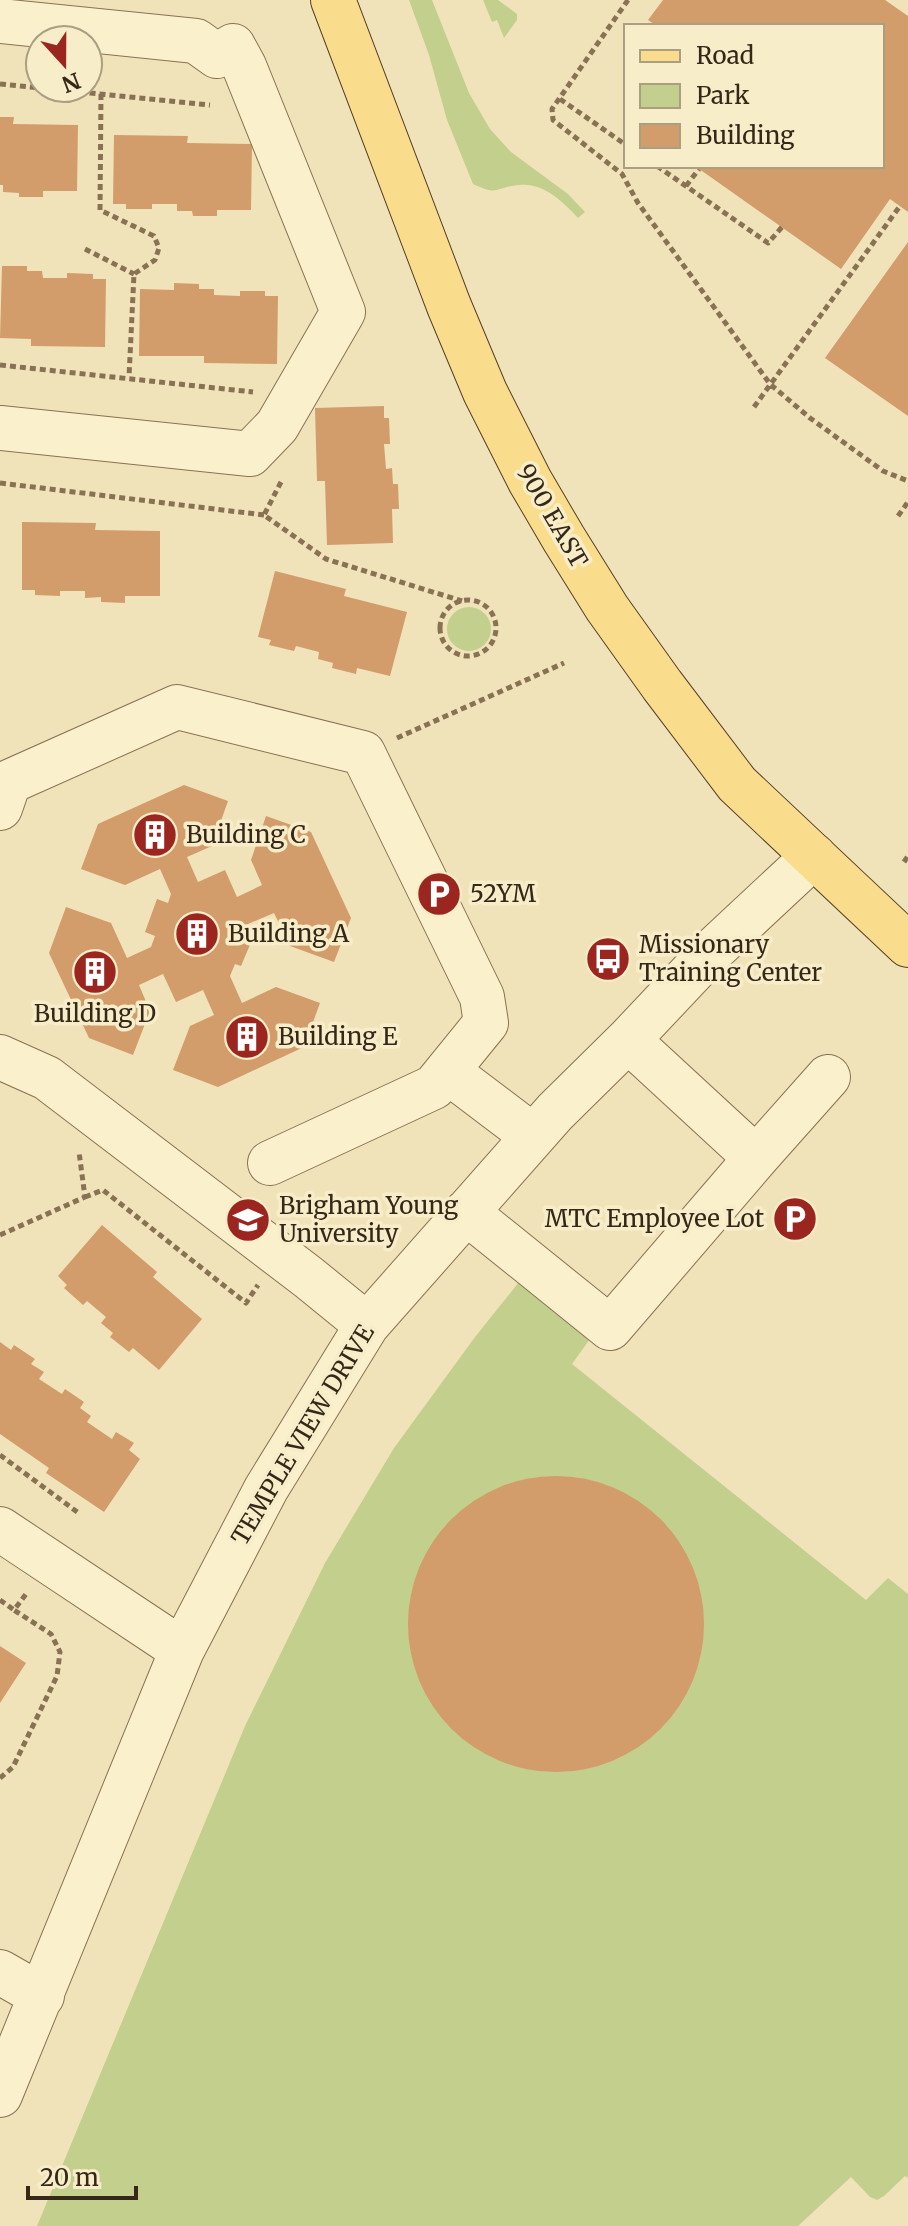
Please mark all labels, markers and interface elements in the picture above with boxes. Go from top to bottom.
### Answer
north arrow [24,24,104,104]
legend [624,24,884,168]
text: Road [696,40,754,71]
text: N [57,66,84,99]
text: Park [696,80,750,111]
text: Building [696,120,795,151]
street label: 900 EAST [510,458,595,574]
building icon: Building C [131,811,179,859]
place label: Building C [186,819,306,850]
parking icon: 52YM [415,870,463,918]
place label: 52YM [470,878,536,909]
building icon: Building A [173,910,221,958]
place label: Building A [228,918,350,949]
place label: Missionary Training Center [639,929,822,988]
bus stop icon: Missionary Training Center [584,935,632,983]
building icon: Building D [71,948,119,996]
place label: Building D [34,998,156,1029]
building icon: Building E [223,1013,271,1061]
place label: Building E [278,1021,398,1052]
place label: Brigham Young University [279,1190,459,1249]
parking icon: MTC Employee Lot [771,1195,819,1243]
school or university icon: Brigham Young University [224,1196,272,1244]
place label: MTC Employee Lot [545,1203,765,1234]
street label: TEMPLE VIEW DRIVE [224,1318,381,1551]
scale bar [28,2150,136,2200]
text: 20 m [40,2162,99,2193]

